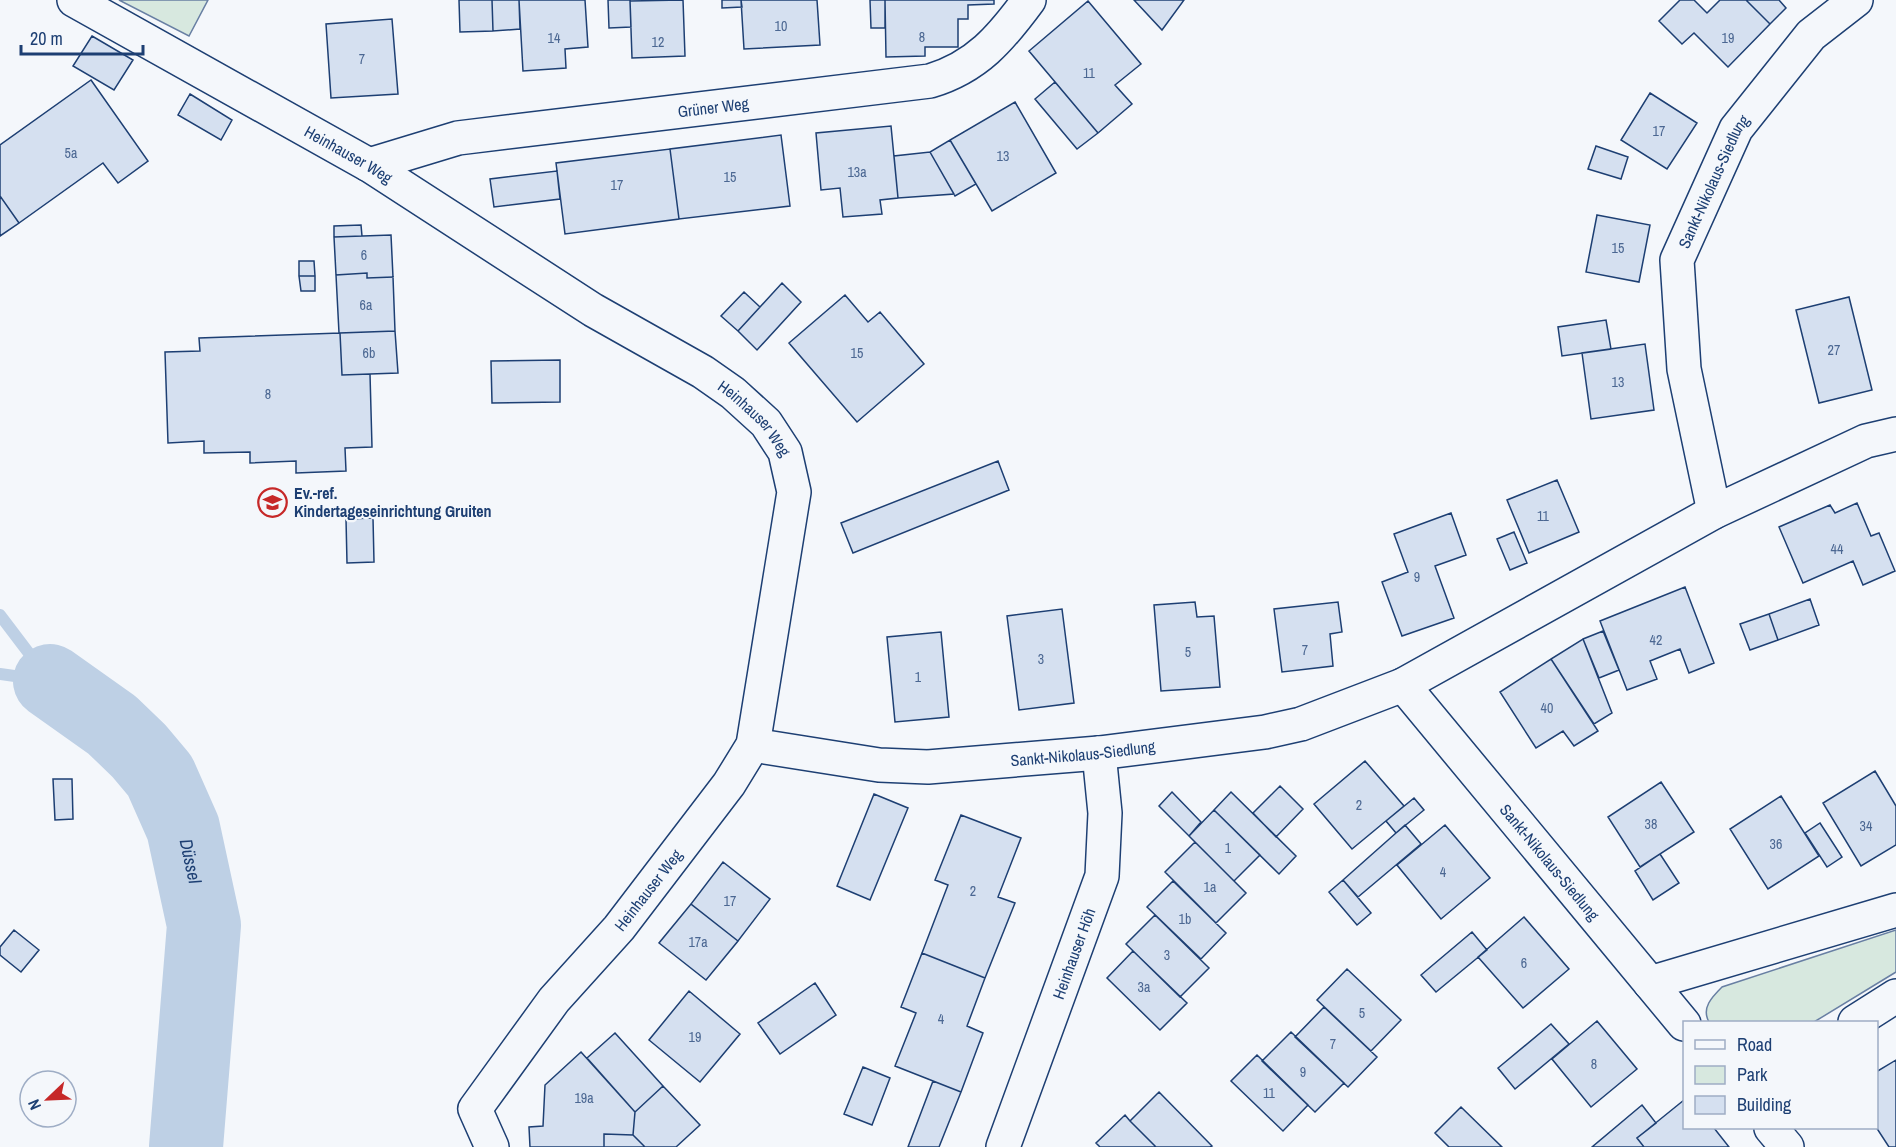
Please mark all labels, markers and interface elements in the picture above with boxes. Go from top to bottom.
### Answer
house number: 10 [775,17,787,35]
scale bar [21,18,142,56]
text: 20 m [30,26,63,51]
house number: 8 [919,28,925,46]
house number: 14 [548,29,561,47]
house number: 19 [1722,29,1734,47]
house number: 12 [652,33,664,51]
house number: 7 [359,50,365,68]
house number: 11 [1083,64,1096,82]
street label: Grüner Weg [676,92,751,122]
street label: Sankt-Nikolaus-Siedlung [1673,109,1755,252]
street label: Heinhauser Weg [301,120,398,189]
house number: 17 [1653,122,1665,140]
house number: 5a [65,144,78,162]
house number: 13 [997,147,1009,165]
house number: 13a [847,163,867,181]
house number: 15 [724,168,736,186]
house number: 17 [611,176,623,194]
house number: 15 [1612,239,1624,257]
house number: 6 [361,246,367,264]
house number: 6a [360,296,373,314]
house number: 27 [1828,341,1840,359]
house number: 6b [363,344,375,362]
house number: 15 [851,344,863,362]
house number: 13 [1612,373,1624,391]
street label: Heinhauser Weg [714,375,796,461]
house number: 8 [265,385,271,403]
place label: Ev.-ref. Kindertageseinrichtung Gruiten [294,482,492,522]
school or university icon: Ev.-ref. Kindertageseinrichtung Gruiten [257,486,289,518]
house number: 11 [1537,507,1550,525]
house number: 44 [1831,540,1844,558]
house number: 9 [1414,568,1420,586]
house number: 42 [1650,631,1662,649]
house number: 7 [1302,641,1308,659]
house number: 5 [1185,643,1191,661]
house number: 3 [1038,650,1044,668]
house number: 1 [915,668,922,686]
house number: 40 [1541,699,1553,717]
street label: Sankt-Nikolaus-Siedlung [1010,735,1157,771]
house number: 2 [1356,796,1362,814]
street label: Sankt-Nikolaus-Siedlung [1495,799,1605,926]
house number: 38 [1645,815,1657,833]
house number: 34 [1860,817,1873,835]
house number: 36 [1770,835,1782,853]
water label: Düssel [174,836,208,887]
house number: 1 [1225,839,1232,857]
street label: Heinhauser Weg [609,844,687,935]
house number: 4 [1440,863,1447,881]
house number: 1a [1204,878,1217,896]
house number: 2 [970,882,976,900]
house number: 17 [724,892,736,910]
street label: Heinhauser Höh [1047,905,1100,1002]
house number: 1b [1179,910,1191,928]
house number: 17a [688,933,708,951]
house number: 3 [1164,946,1170,964]
house number: 6 [1521,954,1527,972]
house number: 3a [1138,978,1151,996]
house number: 5 [1359,1004,1365,1022]
house number: 4 [938,1010,945,1028]
legend [1683,1021,1878,1129]
house number: 19 [689,1028,701,1046]
text: Road [1737,1032,1772,1057]
house number: 7 [1330,1035,1336,1053]
house number: 8 [1591,1055,1597,1073]
text: Park [1737,1062,1768,1087]
house number: 9 [1300,1063,1306,1081]
north arrow [18,1069,78,1129]
house number: 11 [1263,1084,1276,1102]
house number: 19a [574,1089,594,1107]
text: Building [1737,1092,1792,1117]
text: N [22,1096,46,1114]

